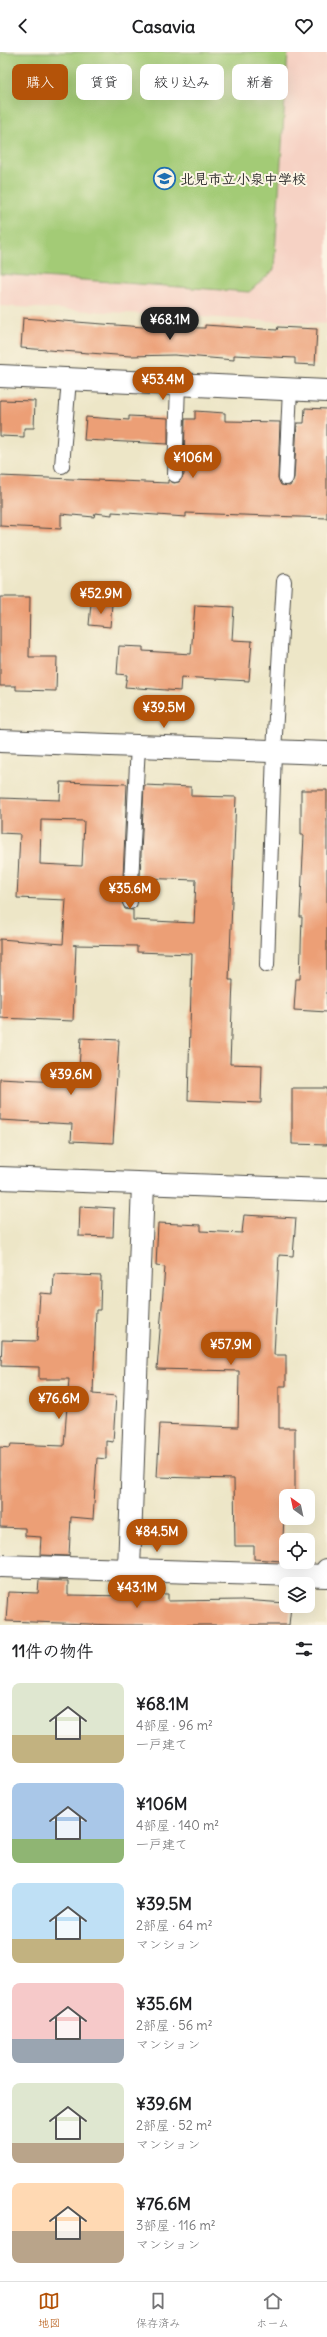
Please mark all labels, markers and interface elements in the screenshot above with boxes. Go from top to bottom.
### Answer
icon: back [12,15,34,37]
text: Casavia [132,15,195,38]
icon: heart [293,15,315,37]
chip: 購入 [12,64,68,100]
chip: 賃貸 [76,64,132,100]
chip: 絞り込み [140,64,224,100]
chip: 新着 [232,64,288,100]
school or university icon: 北見市立小泉中学校 [151,166,177,192]
place label: 北見市立小泉中学校 [180,170,306,188]
pin: ¥68.1M [137,307,203,341]
text: ¥68.1M [150,311,190,328]
pin: ¥53.4M [130,367,196,401]
text: ¥53.4M [142,371,184,388]
pin: ¥106M [165,445,221,479]
text: ¥106M [173,449,213,466]
pin: ¥52.9M [68,581,134,615]
text: ¥52.9M [80,585,122,602]
pin: ¥39.5M [131,695,197,729]
text: ¥39.5M [143,699,185,716]
pin: ¥35.6M [97,876,163,910]
text: ¥35.6M [108,880,152,897]
pin: ¥39.6M [38,1062,104,1096]
text: ¥39.6M [50,1066,92,1083]
pin: ¥57.9M [198,1332,264,1366]
text: ¥57.9M [210,1336,252,1353]
pin: ¥76.6M [26,1386,92,1420]
text: ¥76.6M [38,1390,80,1407]
north arrow [279,1489,315,1525]
map controls [279,1489,315,1613]
pin: ¥84.5M [124,1519,190,1553]
text: ¥84.5M [135,1523,179,1540]
button: locate [279,1533,315,1569]
pin: ¥43.1M [104,1575,170,1609]
button: layers [279,1577,315,1613]
text: ¥43.1M [117,1579,157,1596]
icon: filters [293,1638,315,1660]
text: 11件の物件 [12,1640,94,1662]
text: ¥68.1M [136,1693,189,1715]
icon: home [44,1699,92,1747]
text: 4部屋 · 96 m² [136,1717,213,1734]
text: 一戸建て [136,1736,188,1753]
text: ¥106M [136,1793,188,1815]
icon: home [44,1799,92,1847]
text: 4部屋 · 140 m² [136,1817,219,1834]
text: 一戸建て [136,1836,188,1853]
text: ¥39.5M [136,1893,192,1915]
icon: home [44,1899,92,1947]
text: 2部屋 · 64 m² [136,1917,213,1934]
text: マンション [136,1936,200,1953]
text: ¥35.6M [136,1993,193,2015]
icon: home [44,1999,92,2047]
text: 2部屋 · 56 m² [136,2017,213,2034]
text: マンション [136,2036,200,2053]
text: ¥39.6M [136,2093,192,2115]
icon: home [44,2099,92,2147]
text: 2部屋 · 52 m² [136,2117,212,2134]
text: マンション [136,2136,200,2153]
text: ¥76.6M [136,2193,191,2215]
icon: home [44,2199,92,2247]
text: 3部屋 · 116 m² [136,2217,216,2234]
text: マンション [136,2236,200,2253]
tab: 地図 [38,2290,60,2330]
tab: 保存済み [136,2290,180,2330]
tab: ホーム [256,2290,289,2330]

